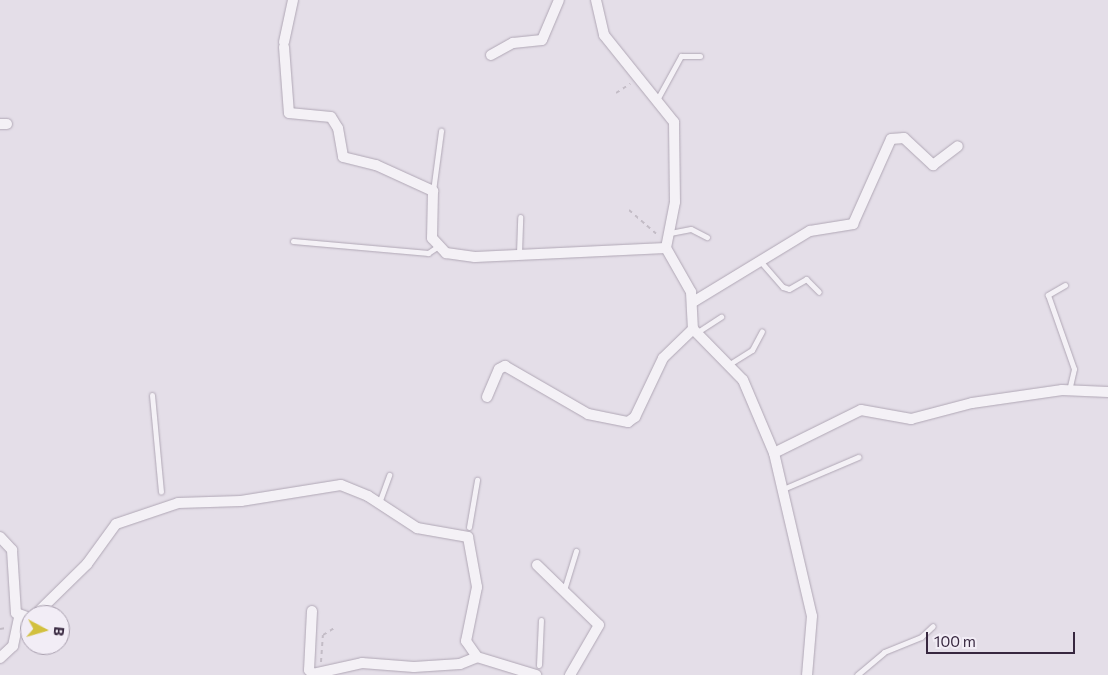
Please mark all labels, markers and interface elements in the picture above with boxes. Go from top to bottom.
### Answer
north arrow [20,605,70,655]
scale bar [928,622,1077,654]
text: B [50,626,68,637]
text: 100 m [934,632,976,650]

